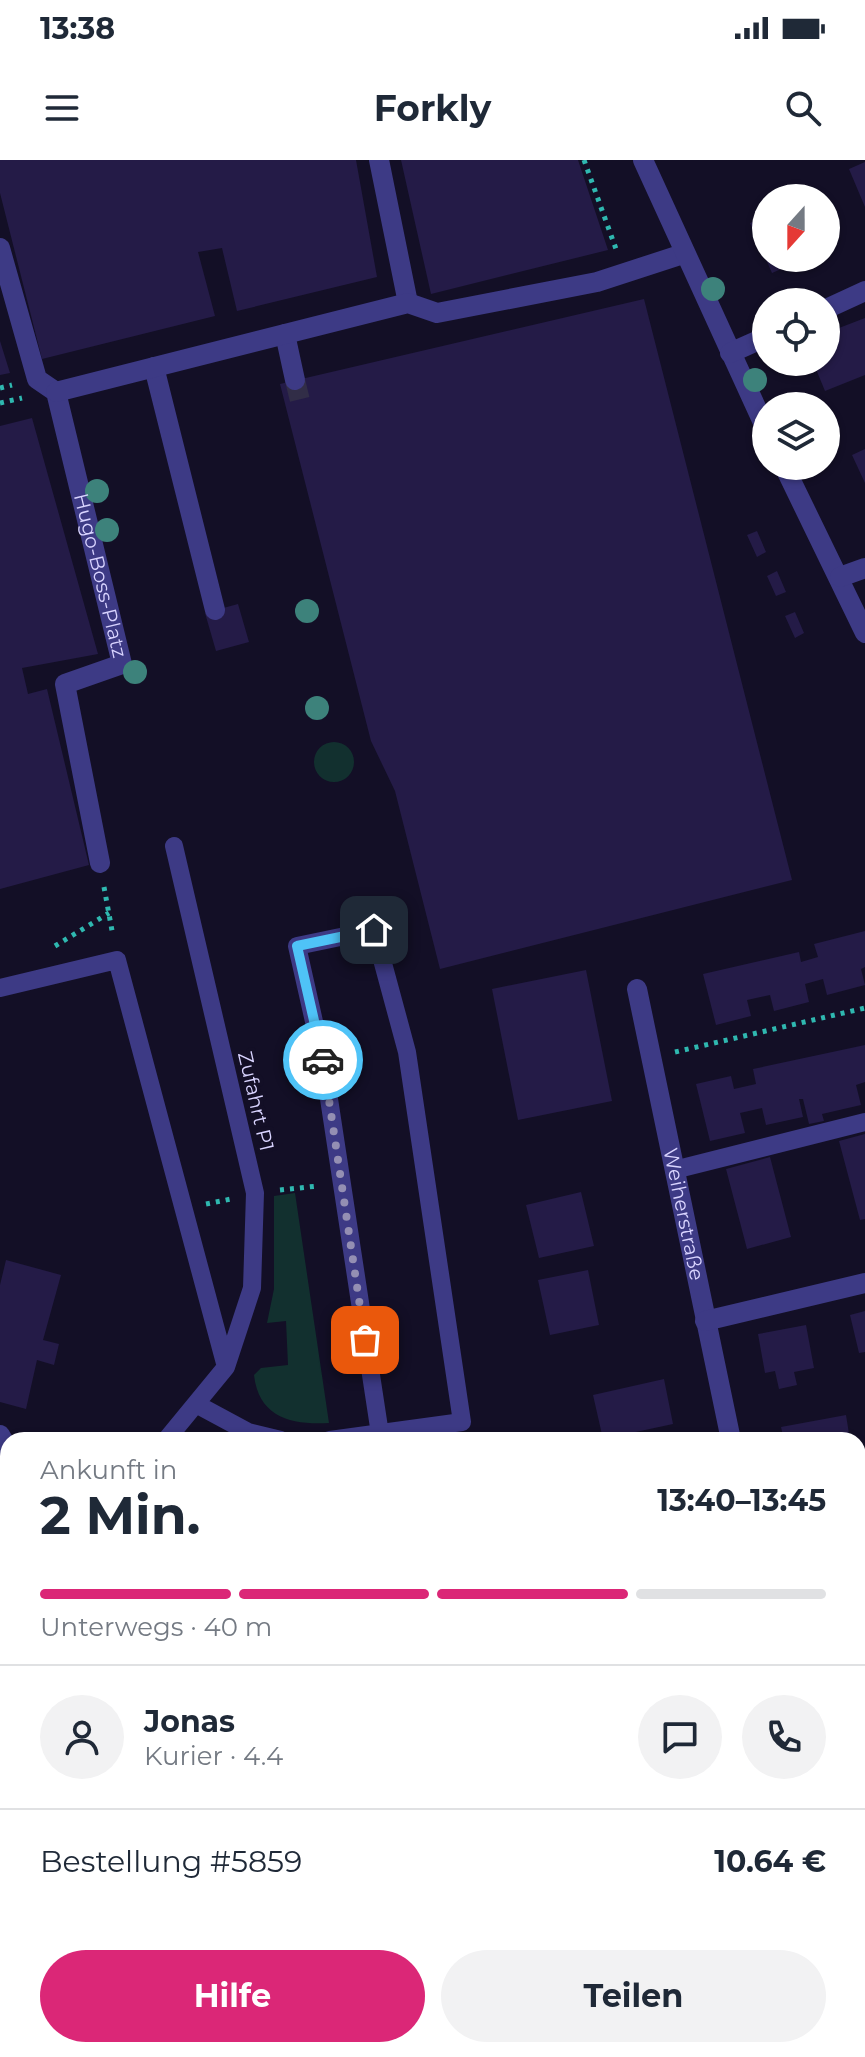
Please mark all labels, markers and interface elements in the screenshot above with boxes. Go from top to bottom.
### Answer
text: 13:38 [40,10,115,47]
icon: menu [40,86,84,130]
text: Forkly [374,86,491,130]
icon: search [781,86,825,130]
north arrow [752,184,840,272]
map controls [752,184,840,480]
button: locate [752,288,840,376]
button: layers [752,392,840,480]
street label: Hugo-Boss-Platz [69,491,132,660]
pin [340,896,408,964]
icon: home [352,908,396,952]
courier [283,1020,363,1100]
icon: car [301,1038,345,1082]
street label: Zufahrt P1 [233,1049,279,1153]
street label: Weiherstraße [658,1146,709,1282]
pin [331,1306,399,1374]
icon: bag [343,1318,387,1362]
text: Ankunft in [40,1454,177,1486]
text: 13:40–13:45 [657,1482,826,1519]
text: 2 Min. [40,1484,200,1547]
text: Unterwegs · 40 m [40,1611,272,1643]
button: person [40,1695,124,1779]
button: chat [638,1695,722,1779]
button: phone [742,1695,826,1779]
text: Jonas [144,1703,235,1740]
text: Kurier · 4.4 [144,1740,283,1772]
text: Bestellung #5859 [40,1843,302,1880]
text: 10.64 € [714,1843,826,1880]
button: Hilfe [40,1950,425,2042]
button: Teilen [441,1950,826,2042]

